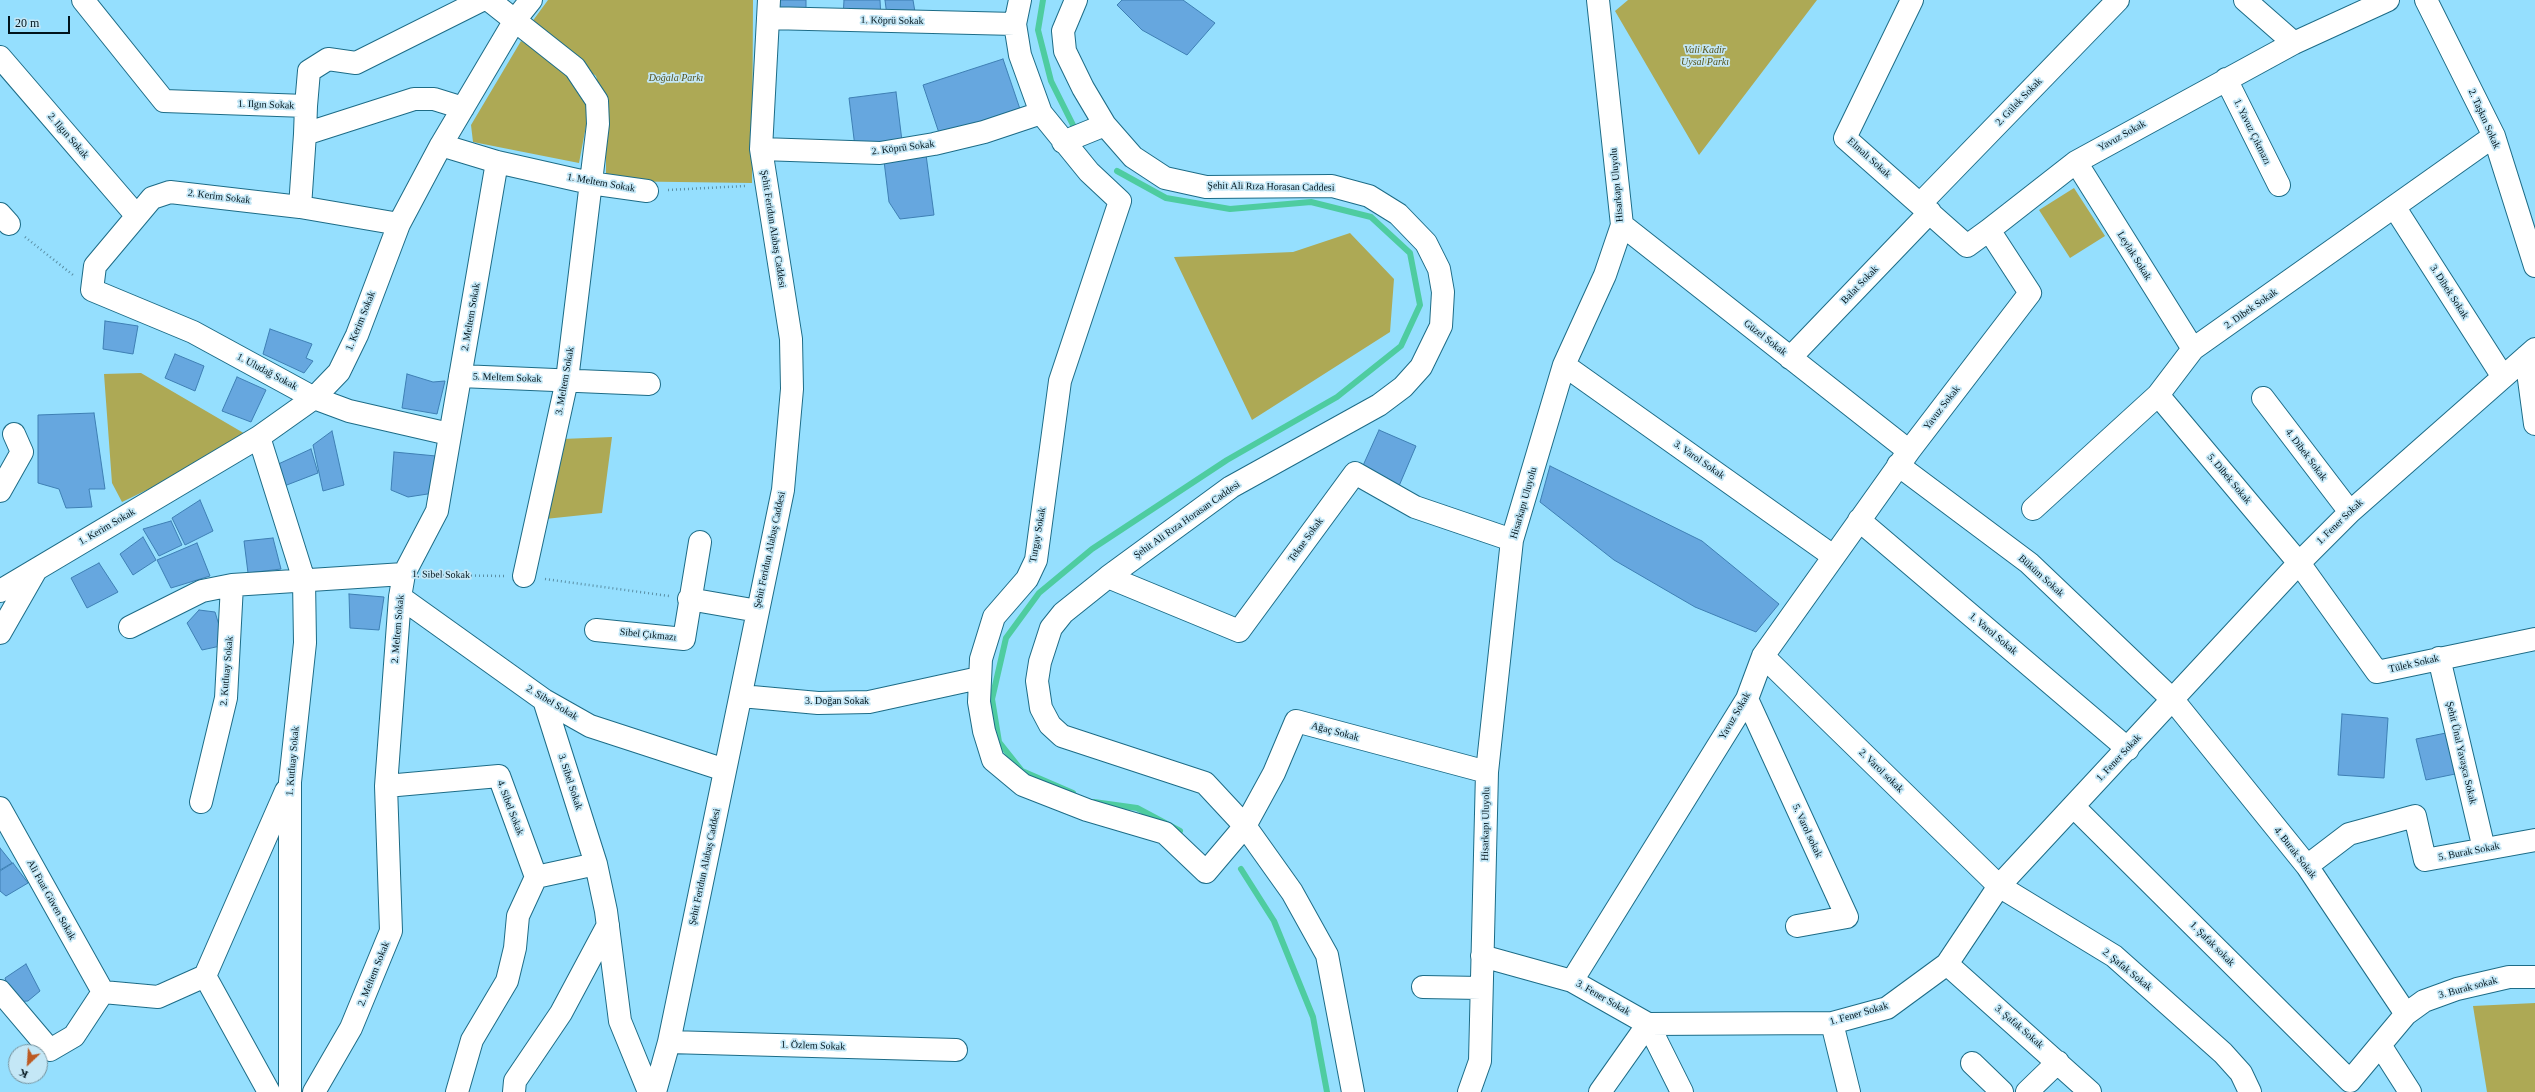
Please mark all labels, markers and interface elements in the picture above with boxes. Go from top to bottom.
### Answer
scale bar [10,8,72,34]
street label: 1. Köprü Sokak [860,14,924,28]
text: 20 m [15,16,39,30]
park label: Vali Kadir Uysal Parkı [1681,44,1729,68]
park label: Doğala Parkı [649,72,703,84]
street label: 2. Gülek Sokak [1993,76,2045,128]
street label: 2. Taşkın Sokak [2465,87,2503,151]
street label: 1. Yavuz Çıkmazı [2231,97,2273,167]
street label: 1. Ilgın Sokak [238,98,294,112]
street label: 2. Ilgın Sokak [45,111,91,161]
street label: Yavuz Sokak [2096,118,2148,154]
street label: Elmalı Sokak [1845,135,1893,181]
street label: 2. Köprü Sokak [871,138,935,158]
street label: Hisarkapı Uluyolu [1608,148,1626,222]
street label: Şehit Feridun Alabaş Caddesi [758,169,788,289]
street label: 1. Meltem Sokak [566,171,636,195]
street label: Şehit Ali Rıza Horasan Caddesi [1207,180,1335,194]
street label: 2. Kerim Sokak [187,187,251,207]
street label: Leylak Sokak [2114,229,2154,283]
street label: Balat Sokak [1839,263,1881,307]
street label: 3. Dibek Sokak [2427,263,2471,321]
street label: 2. Meltem Sokak [459,282,483,352]
street label: 2. Dibek Sokak [2222,286,2280,332]
street label: 1. Kerim Sokak [344,290,378,352]
street label: Güzel Sokak [1741,317,1789,359]
street label: 3. Meltem Sokak [553,346,577,416]
street label: 1. Uludağ Sokak [235,351,299,393]
street label: 5. Meltem Sokak [473,371,541,385]
street label: Yavuz Sokak [1921,384,1963,432]
street label: 4. Dibek Sokak [2283,427,2329,483]
street label: 3. Varol Sokak [1671,438,1727,482]
street label: 5. Dibek Sokak [2204,451,2254,507]
street label: Hisarkapı Uluyolu [1508,466,1540,540]
street label: Şehit Ali Rıza Horasan Caddesi [1131,479,1243,561]
street label: Şehit Feridun Alabaş Caddesi [752,490,788,610]
street label: 1. Fener Sokak [2314,497,2366,547]
street label: 1. Kerim Sokak [77,506,137,548]
street label: Turgay Sokak [1027,506,1049,564]
street label: Tekne Sokak [1286,516,1326,564]
street label: Büküm Sokak [2016,552,2066,600]
street label: 1. Sibel Sokak [412,568,470,582]
street label: 2. Meltem Sokak [389,594,407,664]
street label: 1. Varol Sokak [1966,610,2020,658]
street label: Sibel Çıkmazı [619,626,677,644]
street label: 2. Kutluay Sokak [218,636,236,706]
street label: Tülek Sokak [2388,652,2440,676]
street label: 2. Sibel Sokak [524,683,580,723]
street label: Yavuz Sokak [1717,690,1753,742]
street label: 3. Doğan Sokak [805,695,869,707]
street label: Şehit Ünal Yavaşca Sokak [2443,700,2479,806]
street label: Ağaç Sokak [1310,720,1360,744]
street label: 1. Kutluay Sokak [284,726,302,796]
street label: 1. Fener Sokak [2094,732,2144,784]
street label: 2. Varol sokak [1856,747,1906,795]
street label: 3. Sibel Sokak [555,753,585,811]
street label: 4. Sibel Sokak [494,779,526,837]
street label: Hisarkapı Uluyolu [1479,787,1493,861]
street label: 5. Varol sokak [1789,802,1825,860]
street label: Şehit Feridun Alabaş Caddesi [687,807,723,927]
street label: 4. Burak Sokak [2271,825,2319,881]
street label: 5. Burak Sokak [2437,840,2501,864]
street label: Ali Fuat Güven Sokak [24,858,78,942]
street label: 1. Şafak sokak [2187,919,2237,969]
street label: 2. Meltem Sokak [356,940,392,1008]
street label: 2. Şafak Sokak [2100,946,2154,994]
street label: 3. Burak sokak [2437,974,2499,1002]
street label: 3. Fener Sokak [1574,978,1632,1018]
street label: 1. Fener Sokak [1828,1000,1890,1028]
street label: 3. Şafak Sokak [1992,1003,2046,1051]
street label: 1. Özlem Sokak [781,1039,845,1053]
north arrow [8,1044,48,1084]
text: K [17,1067,30,1081]

